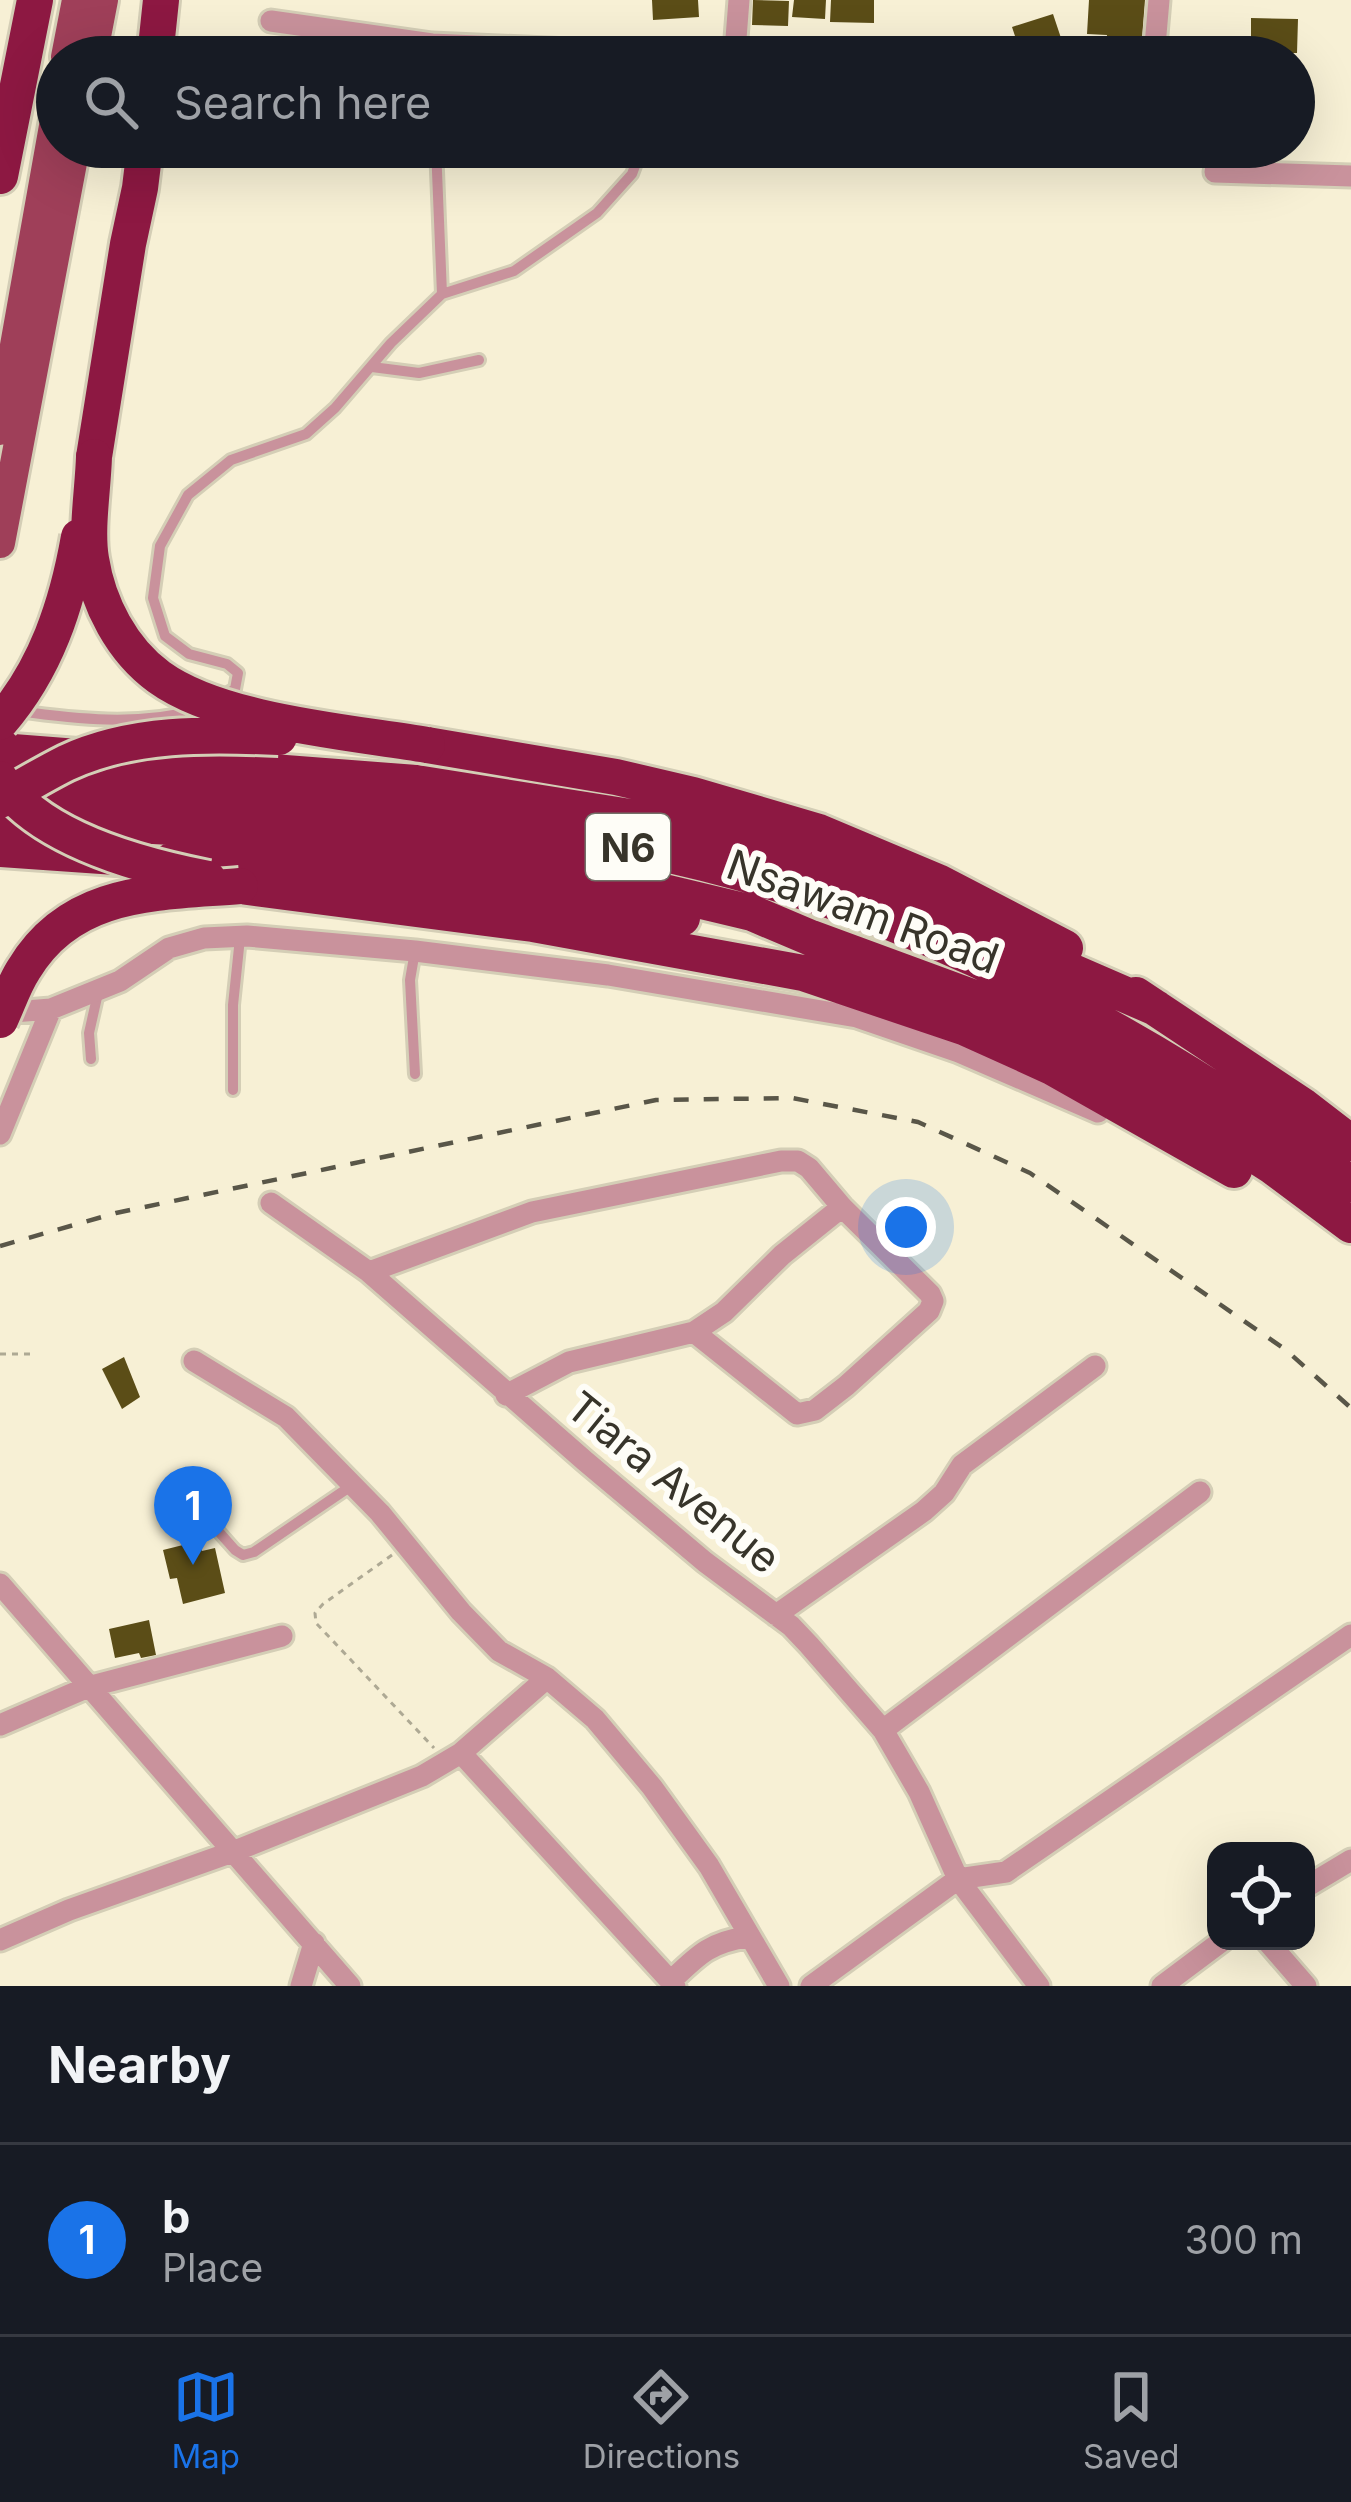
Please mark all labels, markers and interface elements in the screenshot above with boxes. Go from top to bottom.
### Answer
search box [36,36,1315,168]
icon: search [78,69,144,135]
text: Search here [174,75,431,130]
road number: N6 [586,814,670,880]
street label: Nsawam Road [720,838,1006,984]
your location [876,1197,936,1257]
street label: Tiara Avenue [557,1380,791,1584]
pin: 1 [154,1466,232,1565]
map controls [1207,1842,1315,1950]
button: locate [1207,1842,1315,1950]
text: Nearby [48,2034,231,2095]
text: b [162,2189,190,2244]
text: 1 [79,2216,95,2263]
text: 300 m [1185,2216,1303,2263]
text: Place [162,2244,263,2291]
tab: Map [171,2364,240,2476]
tab: Directions [583,2364,740,2476]
tab: Saved [1083,2364,1180,2476]

